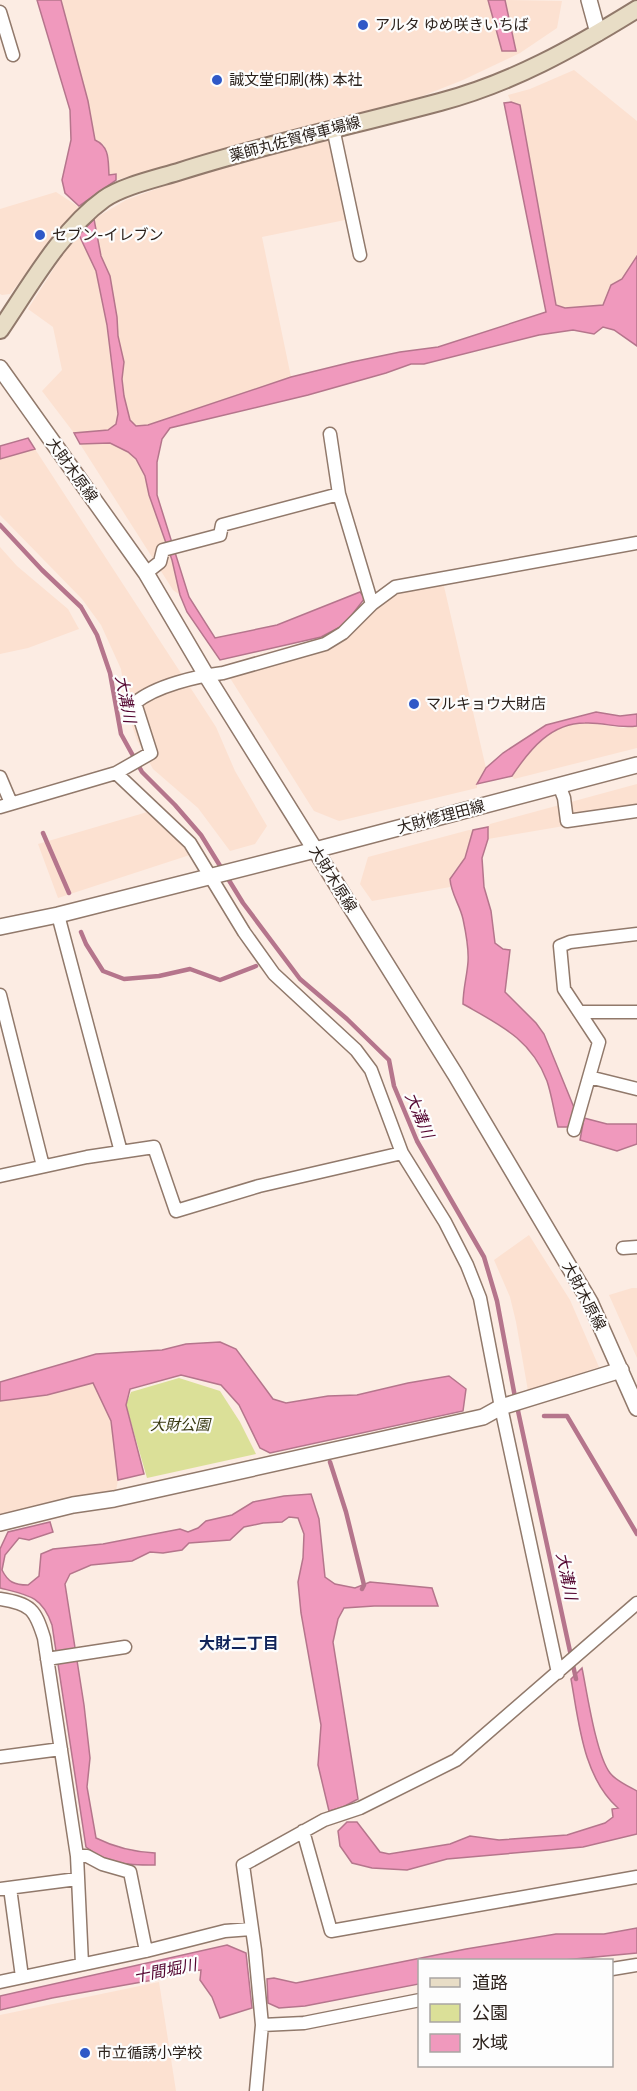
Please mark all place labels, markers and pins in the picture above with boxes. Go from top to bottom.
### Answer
place label: アルタ ゆめ咲きいちば [375,16,529,34]
marker: アルタ ゆめ咲きいちば [356,18,370,32]
place label: 誠文堂印刷(株) 本社 [229,71,363,89]
marker: 誠文堂印刷(株) 本社 [210,73,224,87]
place label: セブン-イレブン [52,226,164,244]
marker: セブン-イレブン [33,228,47,242]
place label: マルキョウ大財店 [426,695,546,713]
marker: マルキョウ大財店 [407,697,421,711]
place label: 市立循誘小学校 [97,2044,202,2062]
marker: 市立循誘小学校 [78,2046,92,2060]

